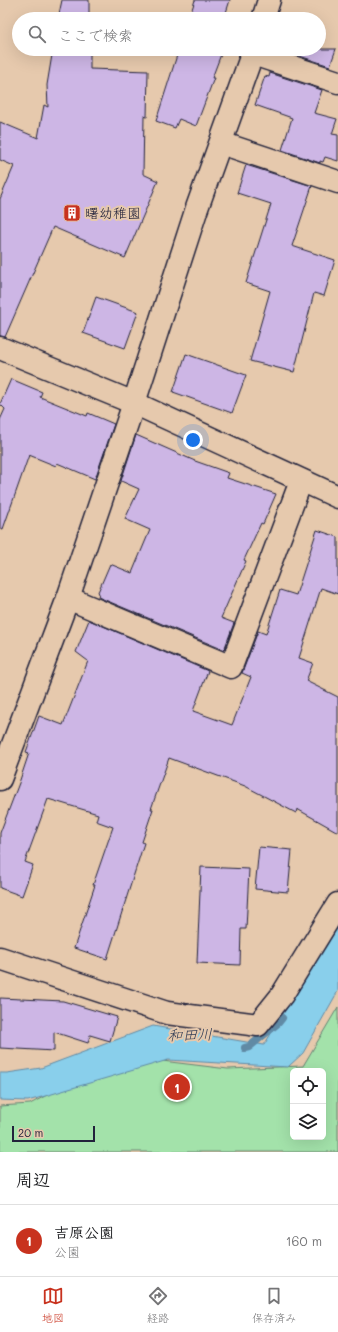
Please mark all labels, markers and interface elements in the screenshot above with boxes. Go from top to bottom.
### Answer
search box [12,12,326,56]
icon: search [26,23,48,45]
text: ここで検索 [58,25,133,45]
building icon: 曙幼稚園 [62,203,82,223]
place label: 曙幼稚園 [85,203,141,222]
your location [183,430,203,450]
water label: 和田川 [167,1024,213,1044]
map controls [290,1068,326,1140]
button: locate [290,1068,326,1104]
pin: 1 [164,1072,190,1102]
button: layers [290,1104,326,1140]
scale bar [12,1124,95,1143]
text: 20 m [18,1125,43,1140]
text: 周辺 [16,1168,50,1190]
text: 吉原公園 [54,1222,114,1242]
text: 1 [26,1232,32,1249]
text: 160 m [286,1232,322,1249]
text: 公園 [54,1243,80,1260]
tab: 地図 [42,1285,64,1325]
tab: 経路 [147,1285,169,1325]
tab: 保存済み [252,1285,296,1325]

